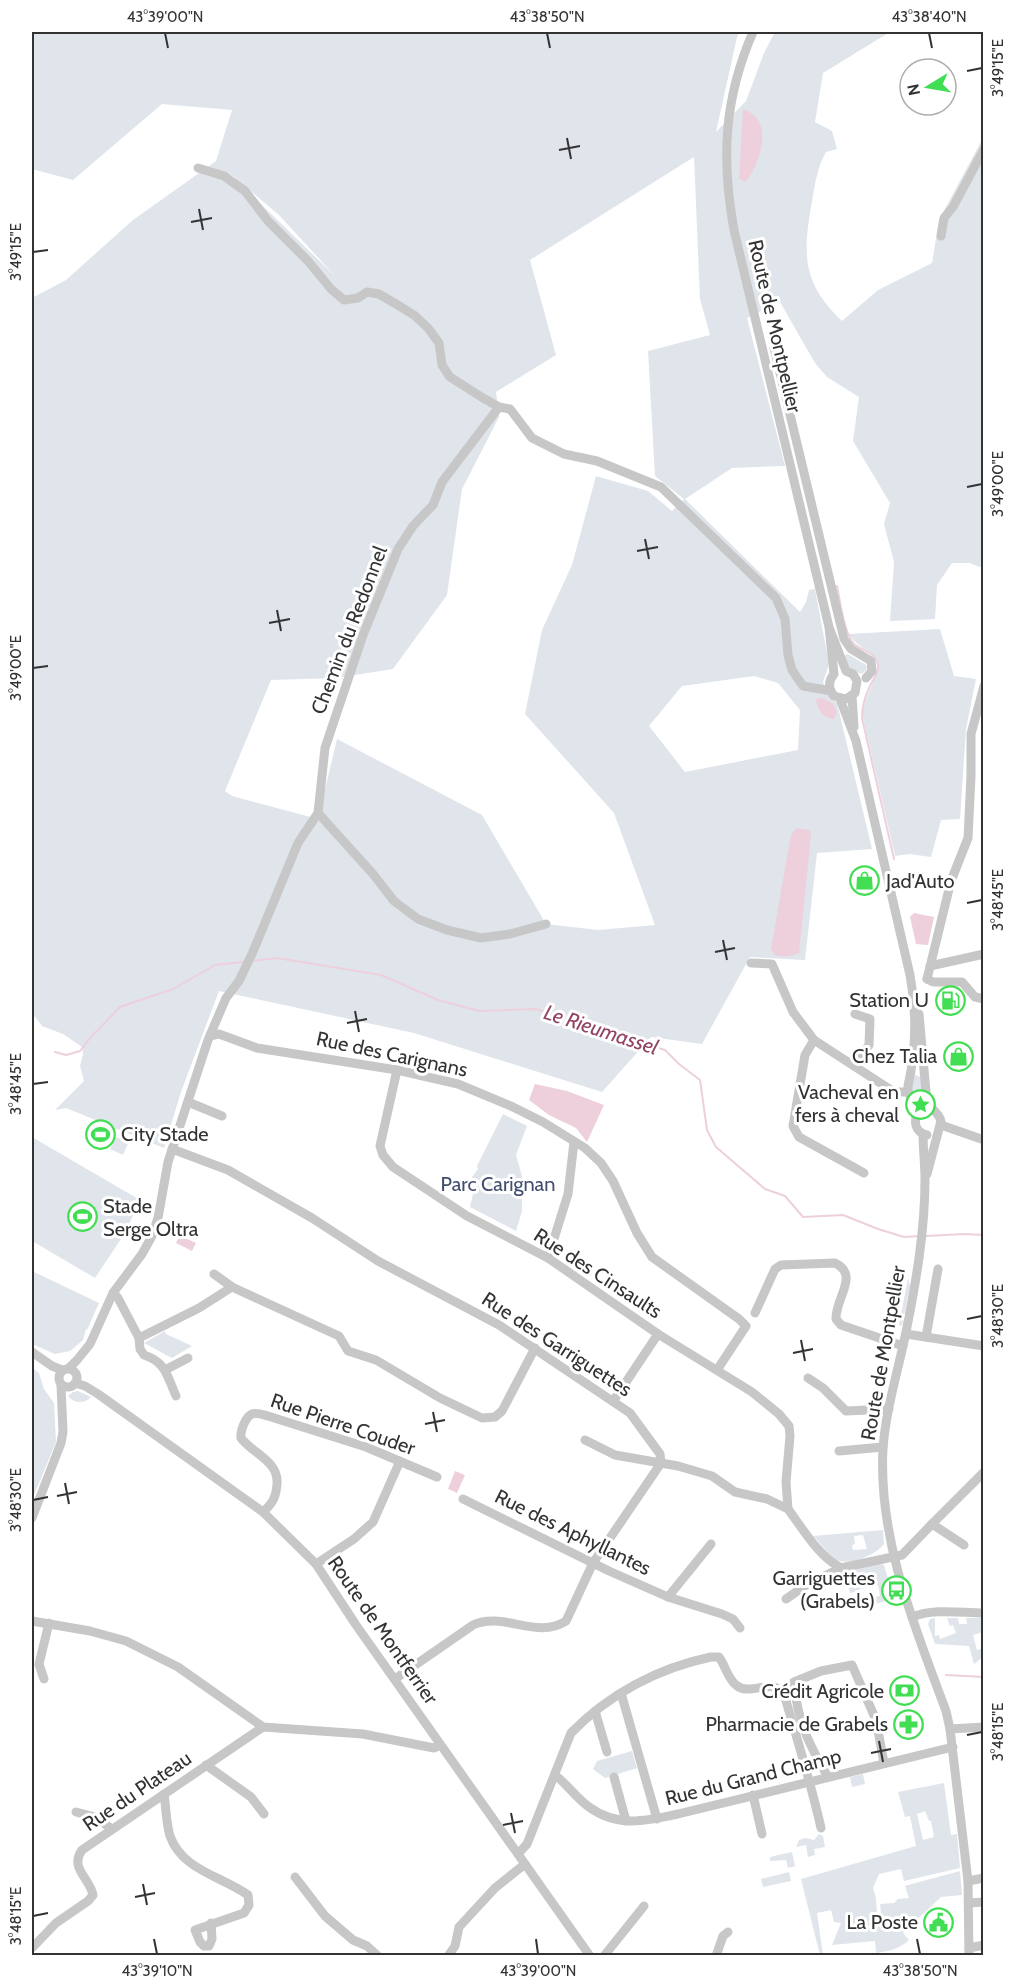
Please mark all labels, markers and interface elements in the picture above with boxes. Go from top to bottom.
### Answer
text: 43°39'00"N [127,8,203,26]
text: 43°38'50"N [510,8,584,26]
text: 43°38'40"N [891,8,967,26]
text: 3°49'15"E [989,39,1007,97]
north arrow [898,57,958,117]
text: N [903,82,924,97]
text: 3°49'15"E [7,223,25,281]
street label: Route de Montpellier [743,237,807,415]
text: 3°49'00"E [989,451,1007,517]
street label: Chemin du Redonnel [306,542,392,718]
text: 3°49'00"E [7,635,25,701]
shop icon: Jad'Auto [849,865,881,897]
place label: Jad'Auto [885,869,954,893]
text: 3°48'45"E [989,869,1007,931]
fuel station icon: Station U [934,984,966,1016]
place label: Station U [849,988,929,1012]
water label: Le Rieumassel [541,999,661,1060]
street label: Rue des Carignans [314,1026,470,1082]
shop icon: Chez Talia [942,1040,974,1072]
place label: Chez Talia [852,1044,937,1068]
text: 3°48'45"E [7,1053,25,1115]
place label: Vacheval en fers à cheval [795,1080,899,1127]
place icon: Vacheval en fers à cheval [904,1088,936,1120]
sports icon: City Stade [84,1118,116,1150]
place label: City Stade [121,1122,209,1146]
park label: Parc Carignan [441,1172,555,1196]
place label: Stade Serge Oltra [103,1194,199,1241]
sports icon: Stade Serge Oltra [66,1201,98,1233]
street label: Rue des Cinsaults [530,1223,666,1323]
street label: Route de Montpellier [856,1263,910,1442]
text: 3°48'30"E [989,1284,1007,1348]
street label: Rue des Garriguettes [478,1287,636,1401]
street label: Rue Pierre Couder [268,1388,419,1460]
text: 3°48'30"E [7,1468,25,1532]
street label: Rue des Aphyllantes [491,1484,655,1580]
street label: Route de Montferrier [323,1551,443,1709]
place label: Garriguettes (Grabels) [772,1566,875,1613]
bus stop icon: Garriguettes (Grabels) [880,1574,912,1606]
bank icon: Crédit Agricole [889,1675,921,1707]
place label: Crédit Agricole [761,1679,884,1703]
text: 3°48'15"E [989,1703,1007,1761]
pharmacy icon: Pharmacie de Grabels [893,1708,925,1740]
place label: Pharmacie de Grabels [705,1712,888,1736]
street label: Rue du Grand Champ [663,1744,843,1810]
street label: Rue du Plateau [78,1746,196,1836]
text: 3°48'15"E [7,1887,25,1945]
public building icon: La Poste [923,1906,955,1938]
place label: La Poste [847,1910,918,1934]
text: 43°39'10"N [121,1962,193,1980]
text: 43°39'00"N [500,1962,576,1980]
text: 43°38'50"N [883,1962,957,1980]

